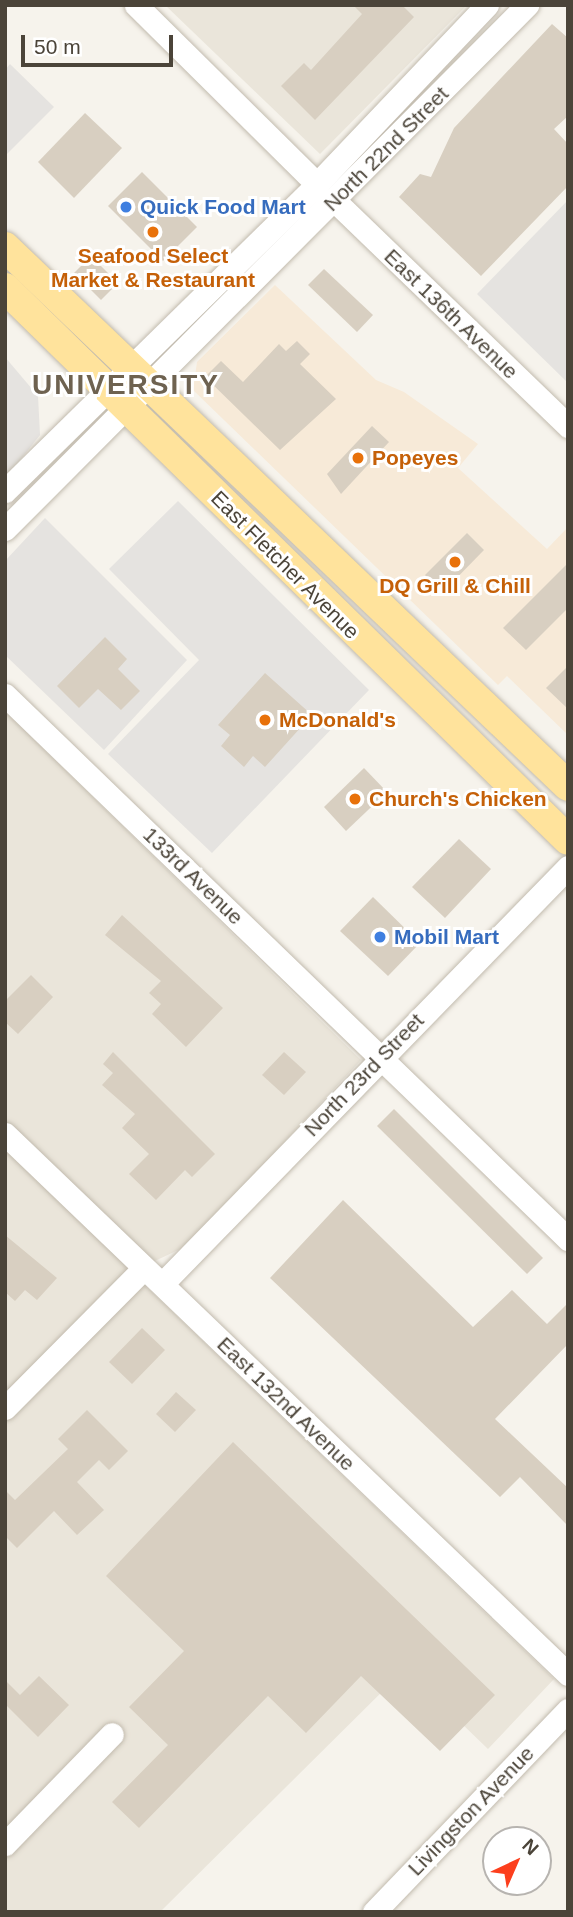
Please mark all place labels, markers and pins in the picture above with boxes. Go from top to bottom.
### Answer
place label: Quick Food Mart [140,194,306,220]
marker: Quick Food Mart [118,199,134,215]
marker: Seafood Select Market & Restaurant [145,224,161,240]
place label: Seafood Select Market & Restaurant [51,243,255,293]
place label: Popeyes [372,445,458,471]
marker: Popeyes [350,450,366,466]
marker: DQ Grill & Chill [447,554,463,570]
place label: DQ Grill & Chill [379,573,531,599]
place label: McDonald's [279,707,396,733]
marker: McDonald's [257,712,273,728]
place label: Church's Chicken [369,786,547,812]
marker: Church's Chicken [347,791,363,807]
place label: Mobil Mart [394,924,499,950]
marker: Mobil Mart [372,929,388,945]

